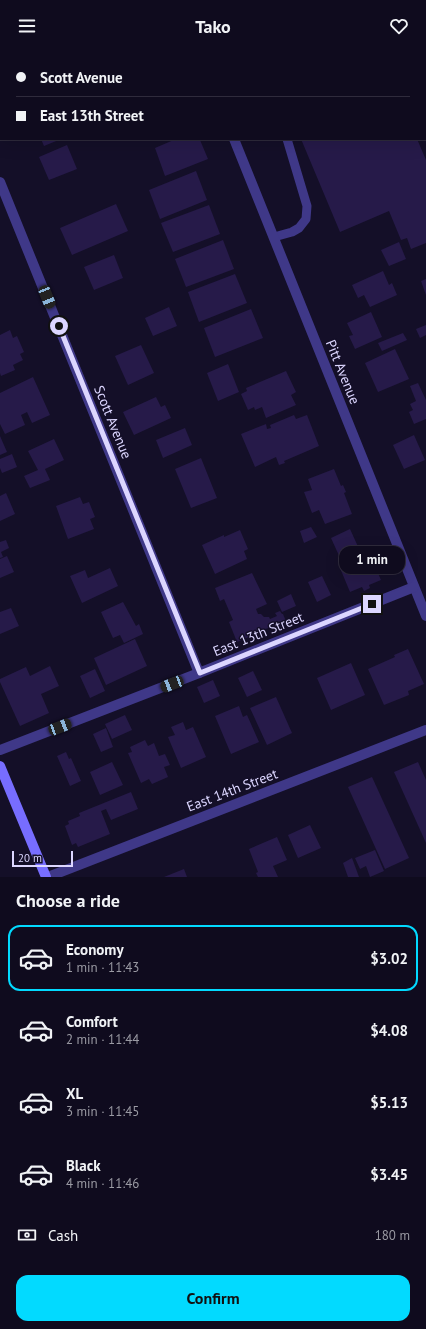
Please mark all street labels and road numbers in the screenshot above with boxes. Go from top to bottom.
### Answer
street label: Pitt Avenue [322,337,364,407]
street label: Scott Avenue [90,383,136,461]
street label: East 13th Street [210,608,306,660]
street label: East 14th Street [184,764,280,816]

